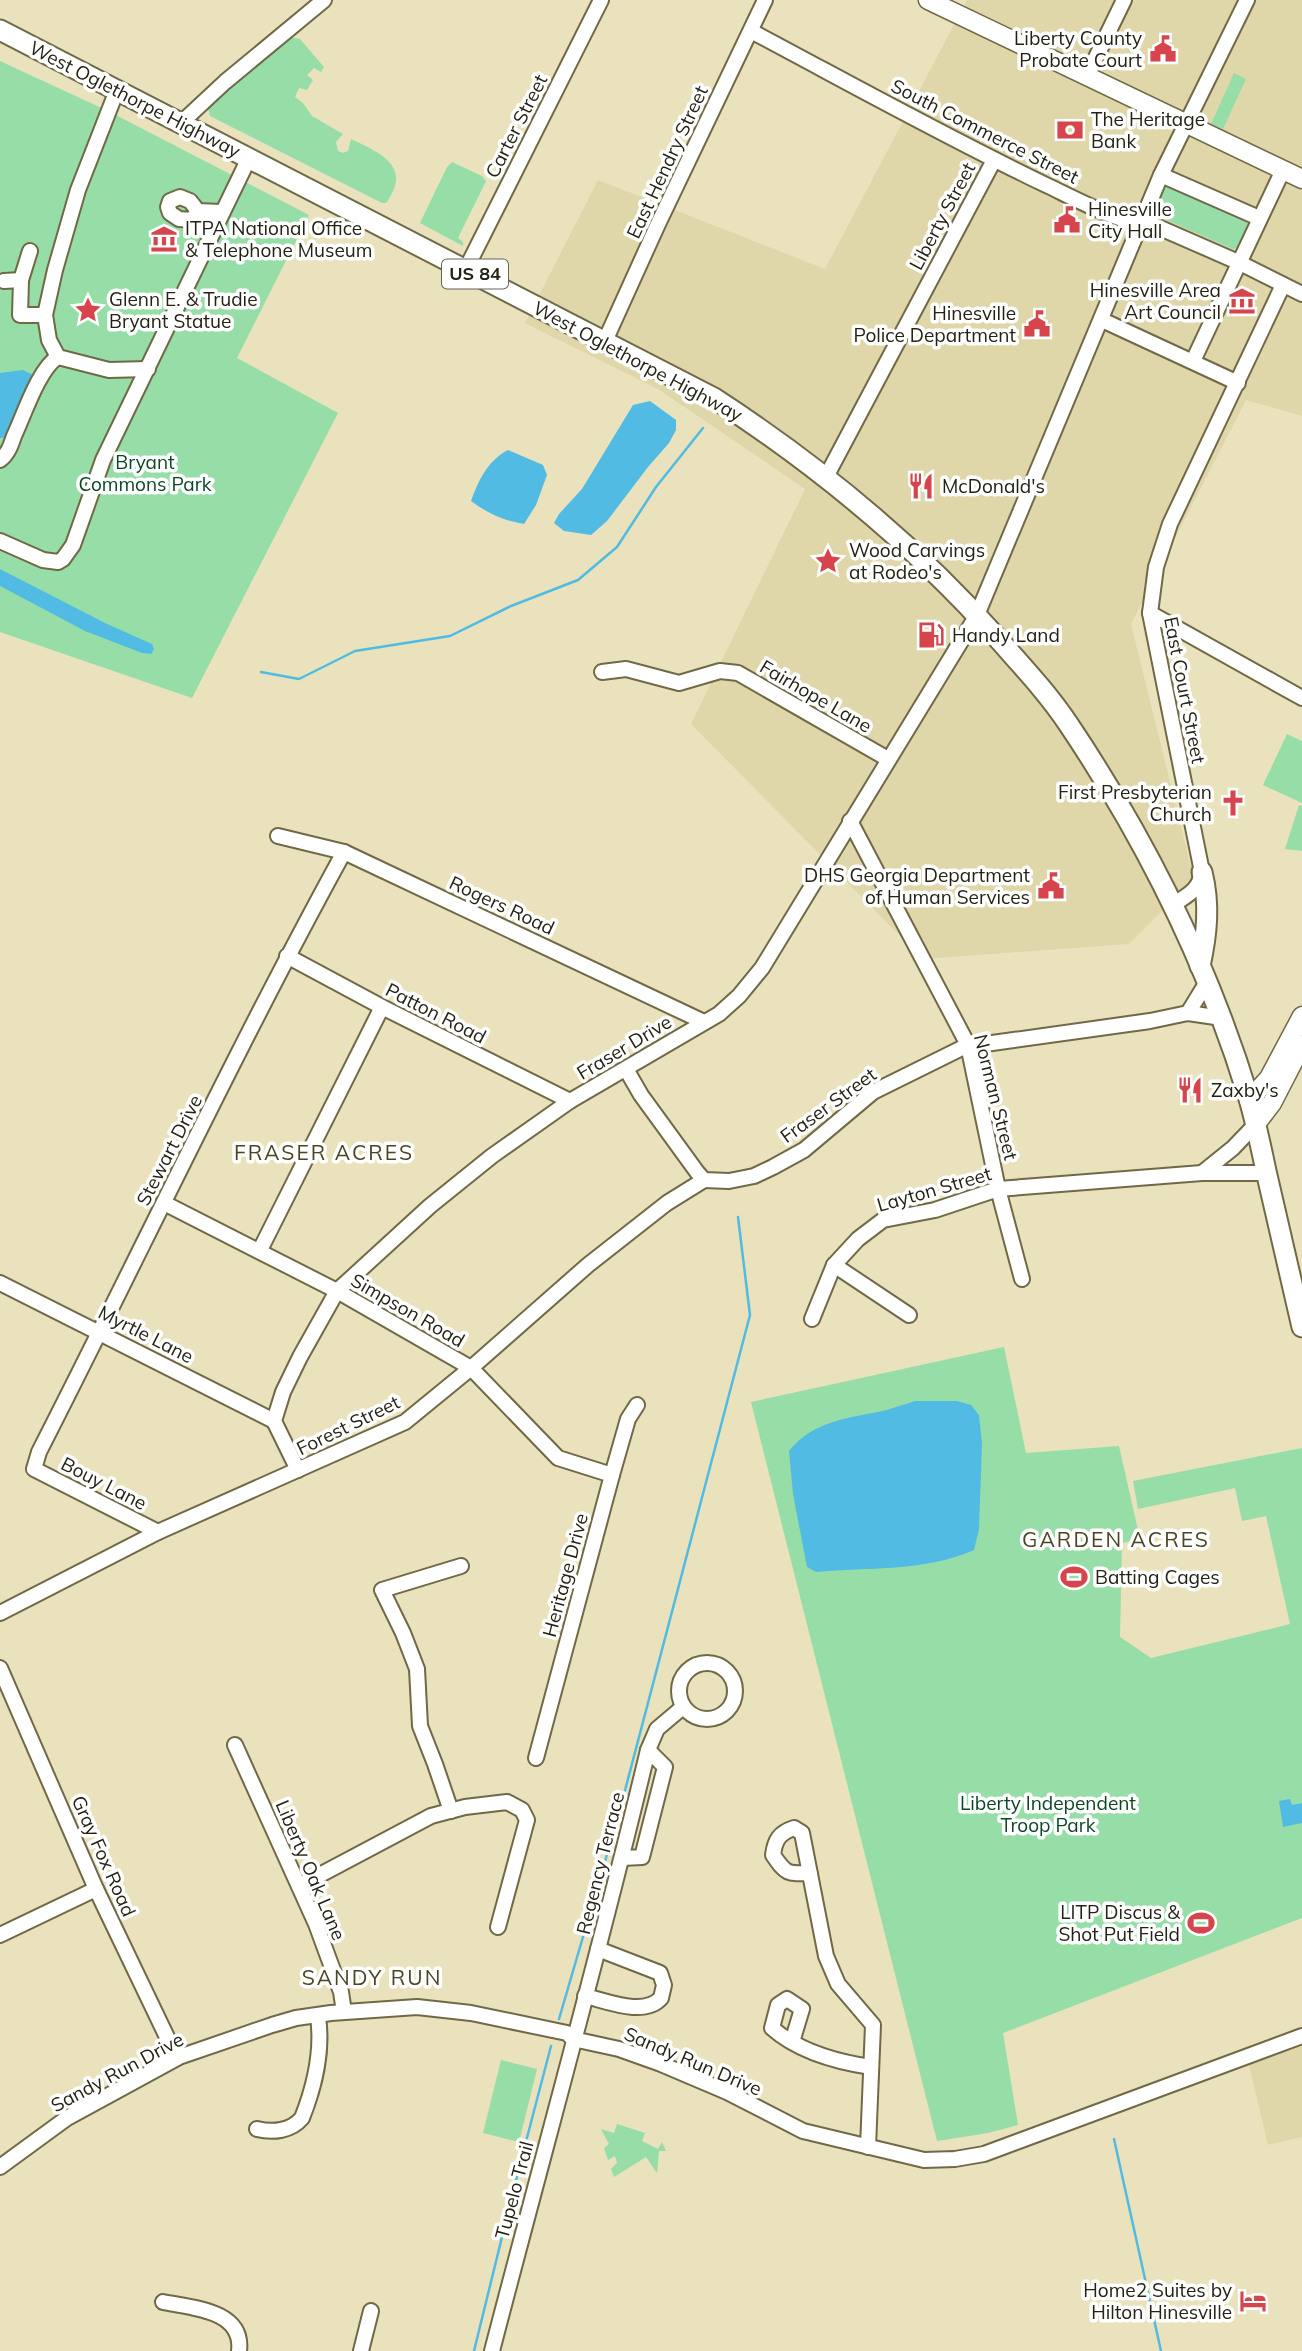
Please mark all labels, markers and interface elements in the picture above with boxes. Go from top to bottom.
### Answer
place label: Liberty County Probate Court [1014,26,1142,72]
public building icon: Liberty County Probate Court [1148,34,1178,64]
street label: West Oglethorpe Highway [25,35,245,163]
street label: Carter Street [480,70,552,182]
street label: South Commerce Street [887,73,1083,189]
street label: East Hendry Street [621,81,713,242]
place label: The Heritage Bank [1091,107,1205,153]
bank icon: The Heritage Bank [1055,115,1085,145]
street label: Liberty Street [904,158,981,274]
place label: Hinesville City Hall [1088,197,1172,243]
public building icon: Hinesville City Hall [1052,205,1082,235]
place label: ITPA National Office & Telephone Museum [185,216,372,262]
museum icon: ITPA National Office & Telephone Museum [149,224,179,254]
road number: US 84 [442,260,508,288]
place label: Hinesville Area Art Council [1090,278,1221,324]
museum icon: Hinesville Area Art Council [1227,286,1257,316]
place label: Glenn E. & Trudie Bryant Statue [109,287,257,333]
place icon: Glenn E. & Trudie Bryant Statue [73,295,103,325]
street label: West Oglethorpe Highway [529,296,747,426]
place label: Hinesville Police Department [853,301,1016,347]
public building icon: Hinesville Police Department [1022,309,1052,339]
park label: Bryant Commons Park [79,450,212,496]
restaurant icon: McDonald's [906,471,936,501]
place label: McDonald's [942,474,1045,498]
place label: Wood Carvings at Rodeo's [849,538,985,584]
place icon: Wood Carvings at Rodeo's [813,546,843,576]
street label: East Court Street [1159,615,1211,766]
fuel station icon: Handy Land [916,620,946,650]
place label: Handy Land [952,623,1060,647]
street label: Fairhope Lane [756,654,876,738]
place label: First Presbyterian Church [1058,780,1212,826]
church icon: First Presbyterian Church [1218,788,1248,818]
place label: DHS Georgia Department of Human Services [804,863,1030,909]
street label: Rogers Road [446,870,558,940]
public building icon: DHS Georgia Department of Human Services [1036,871,1066,901]
street label: Patton Road [382,977,490,1049]
street label: Fraser Drive [572,1009,676,1085]
street label: Norman Street [969,1032,1023,1163]
street label: Fraser Street [775,1062,881,1148]
restaurant icon: Zaxby's [1175,1075,1205,1105]
place label: Zaxby's [1211,1078,1279,1102]
street label: Stewart Drive [131,1091,207,1209]
district label: FRASER ACRES [234,1139,414,1165]
street label: Layton Street [874,1161,994,1217]
street label: Simpson Road [347,1268,469,1352]
street label: Myrtle Lane [94,1300,198,1368]
street label: Forest Street [293,1390,404,1460]
street label: Bouy Lane [57,1451,151,1515]
street label: Heritage Drive [537,1511,593,1639]
district label: GARDEN ACRES [1022,1526,1210,1552]
sports icon: Batting Cages [1059,1562,1089,1592]
place label: Batting Cages [1095,1565,1220,1589]
street label: Regency Terrace [571,1789,629,1937]
park label: Liberty Independent Troop Park [960,1791,1136,1837]
street label: Gray Fox Road [67,1792,141,1920]
street label: Liberty Oak Lane [271,1796,351,1944]
place label: LITP Discus & Shot Put Field [1058,1900,1181,1946]
sports icon: LITP Discus & Shot Put Field [1186,1908,1216,1938]
district label: SANDY RUN [302,1964,442,1990]
street label: Sandy Run Drive [621,2021,765,2101]
street label: Sandy Run Drive [47,2027,187,2117]
street label: Tupelo Trail [489,2138,539,2242]
place label: Home2 Suites by Hilton Hinesville [1083,2278,1232,2324]
hotel icon: Home2 Suites by Hilton Hinesville [1238,2286,1268,2316]

